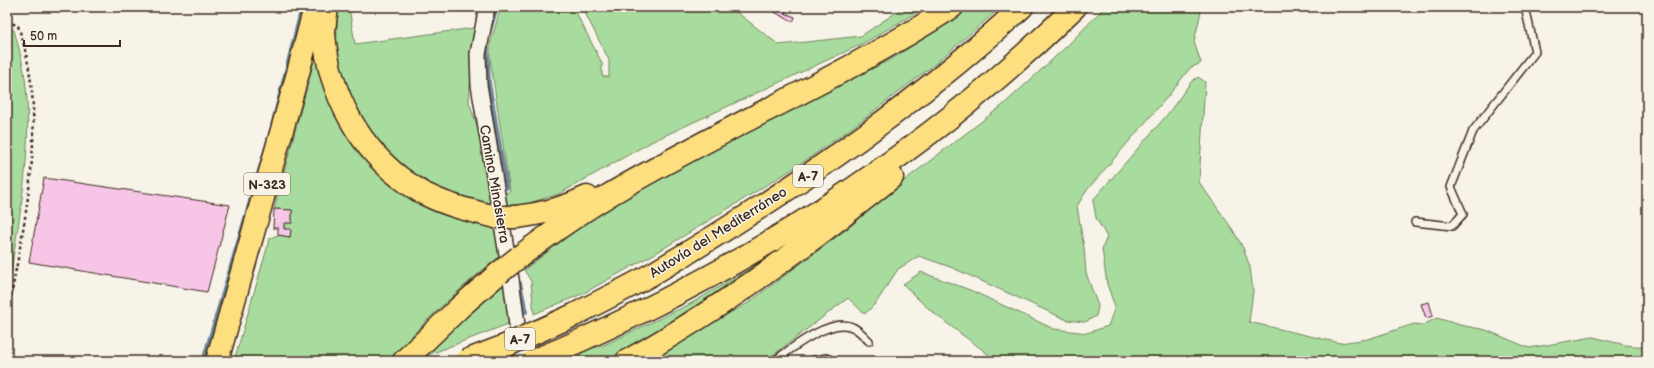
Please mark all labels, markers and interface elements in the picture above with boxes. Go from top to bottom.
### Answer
scale bar [24,22,120,48]
text: 50 m [30,29,57,44]
street label: Camino Minasierra [476,124,513,245]
road number: A-7 [793,165,823,187]
road number: N-323 [244,173,290,195]
street label: Autovía del Mediterráneo [646,183,790,282]
road number: A-7 [505,328,535,350]

